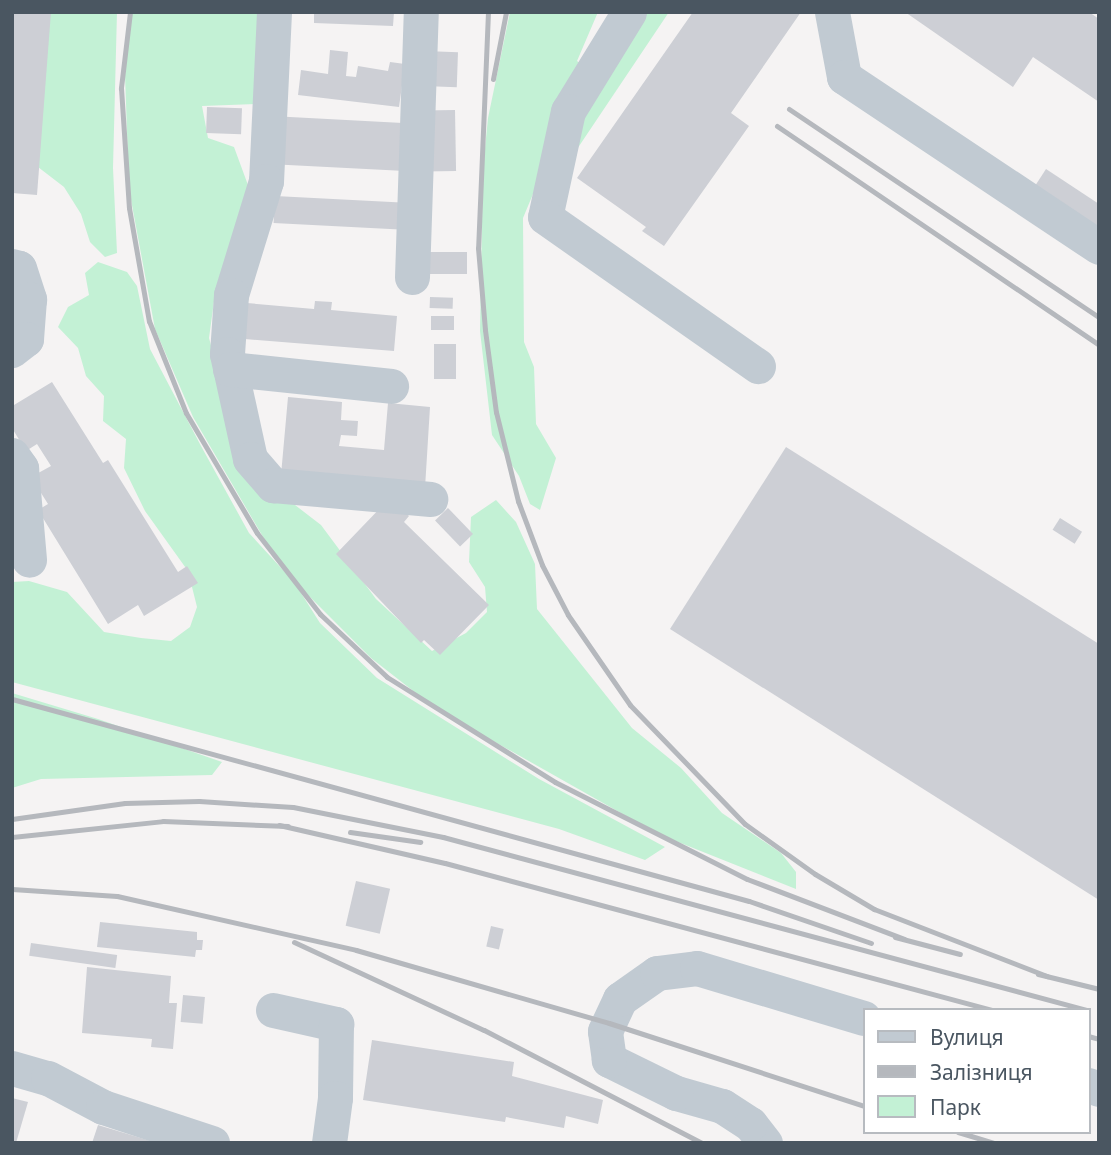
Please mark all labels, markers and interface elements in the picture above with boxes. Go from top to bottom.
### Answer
legend [862,1008,1090,1134]
text: Вулиця [930,1023,1004,1051]
text: Залізниця [930,1058,1033,1086]
text: Парк [930,1093,981,1121]

